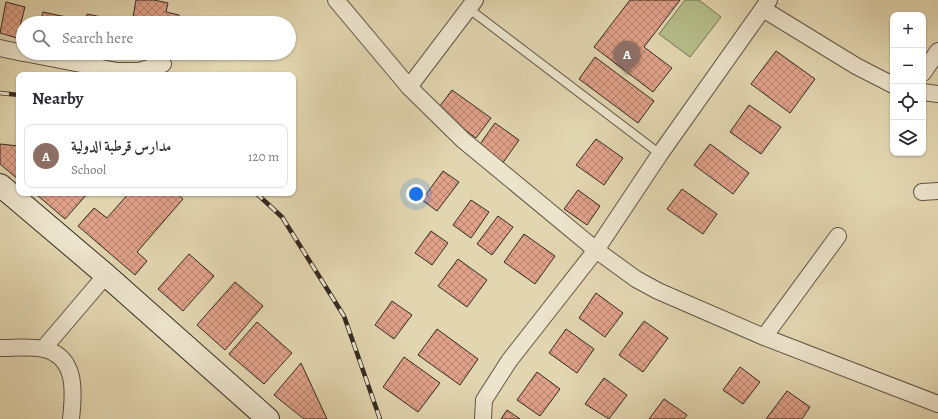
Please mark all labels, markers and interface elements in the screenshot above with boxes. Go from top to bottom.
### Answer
map controls [890,12,926,156]
button: + [890,12,926,48]
search box [16,16,296,60]
icon: search [30,27,52,49]
text: Search here [62,28,133,48]
pin: A [614,41,640,74]
button: − [890,48,926,84]
button: locate [890,84,926,120]
text: Nearby [32,87,83,110]
button: layers [890,120,926,156]
text: مدارس قرطبة الدولية [71,136,171,156]
text: A [42,148,50,165]
text: 120 m [248,148,279,165]
text: School [71,161,106,178]
your location [406,184,426,204]

